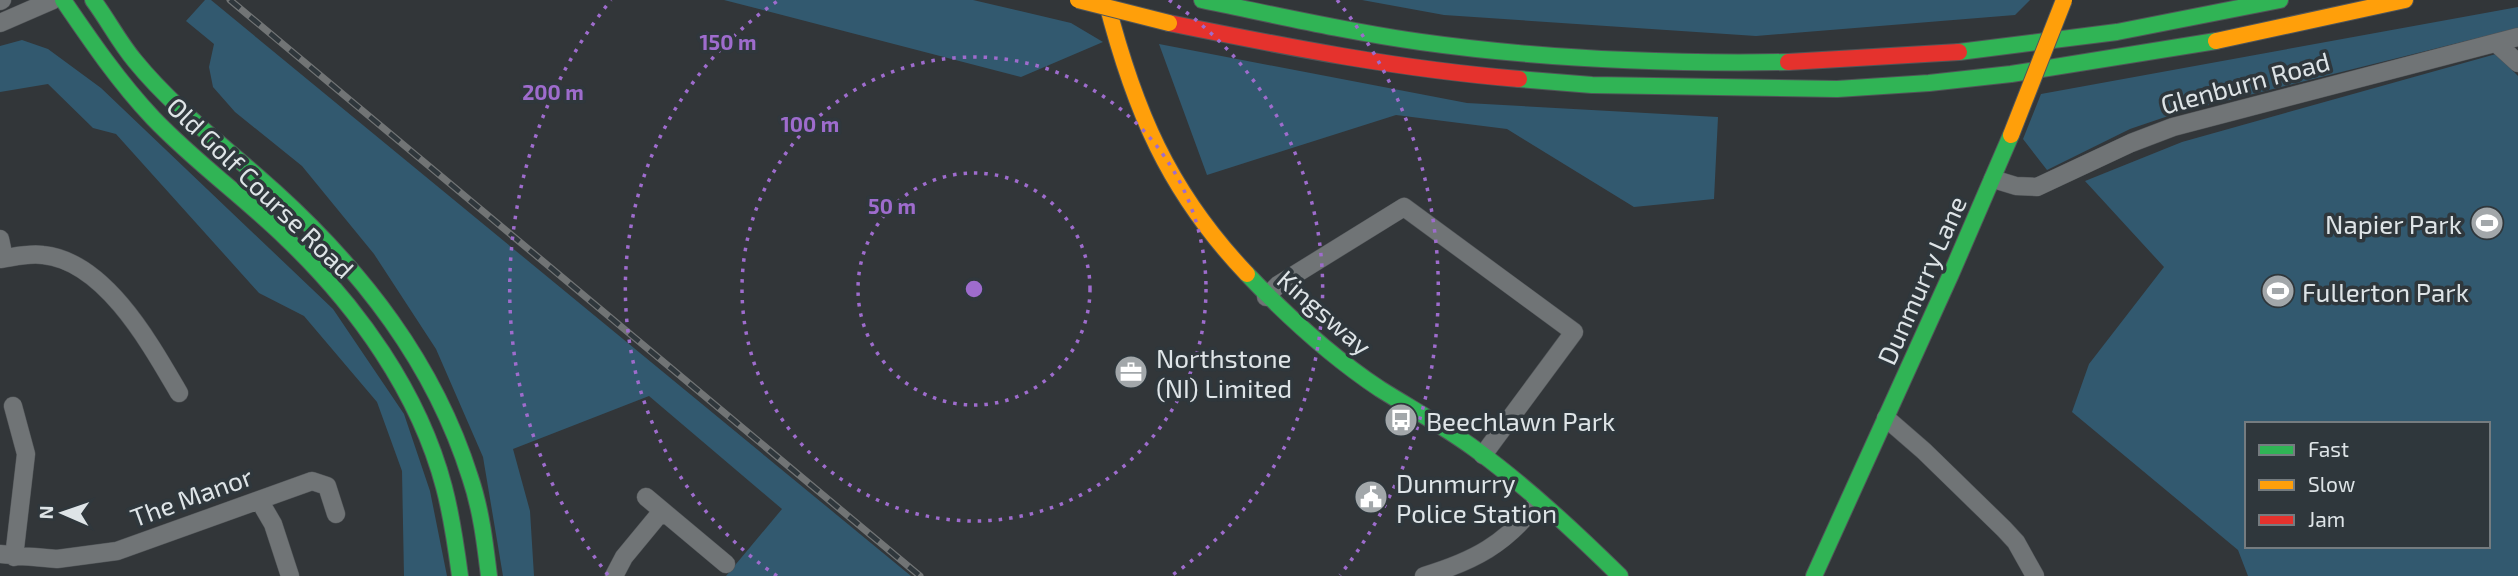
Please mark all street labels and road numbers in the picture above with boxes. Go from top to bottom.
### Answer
street label: Glenburn Road [2157,45,2333,119]
street label: Old Golf Course Road [161,90,361,284]
street label: Dunmurry Lane [1870,191,1972,369]
street label: Kingsway [1272,263,1378,361]
street label: The Manor [126,460,256,532]

